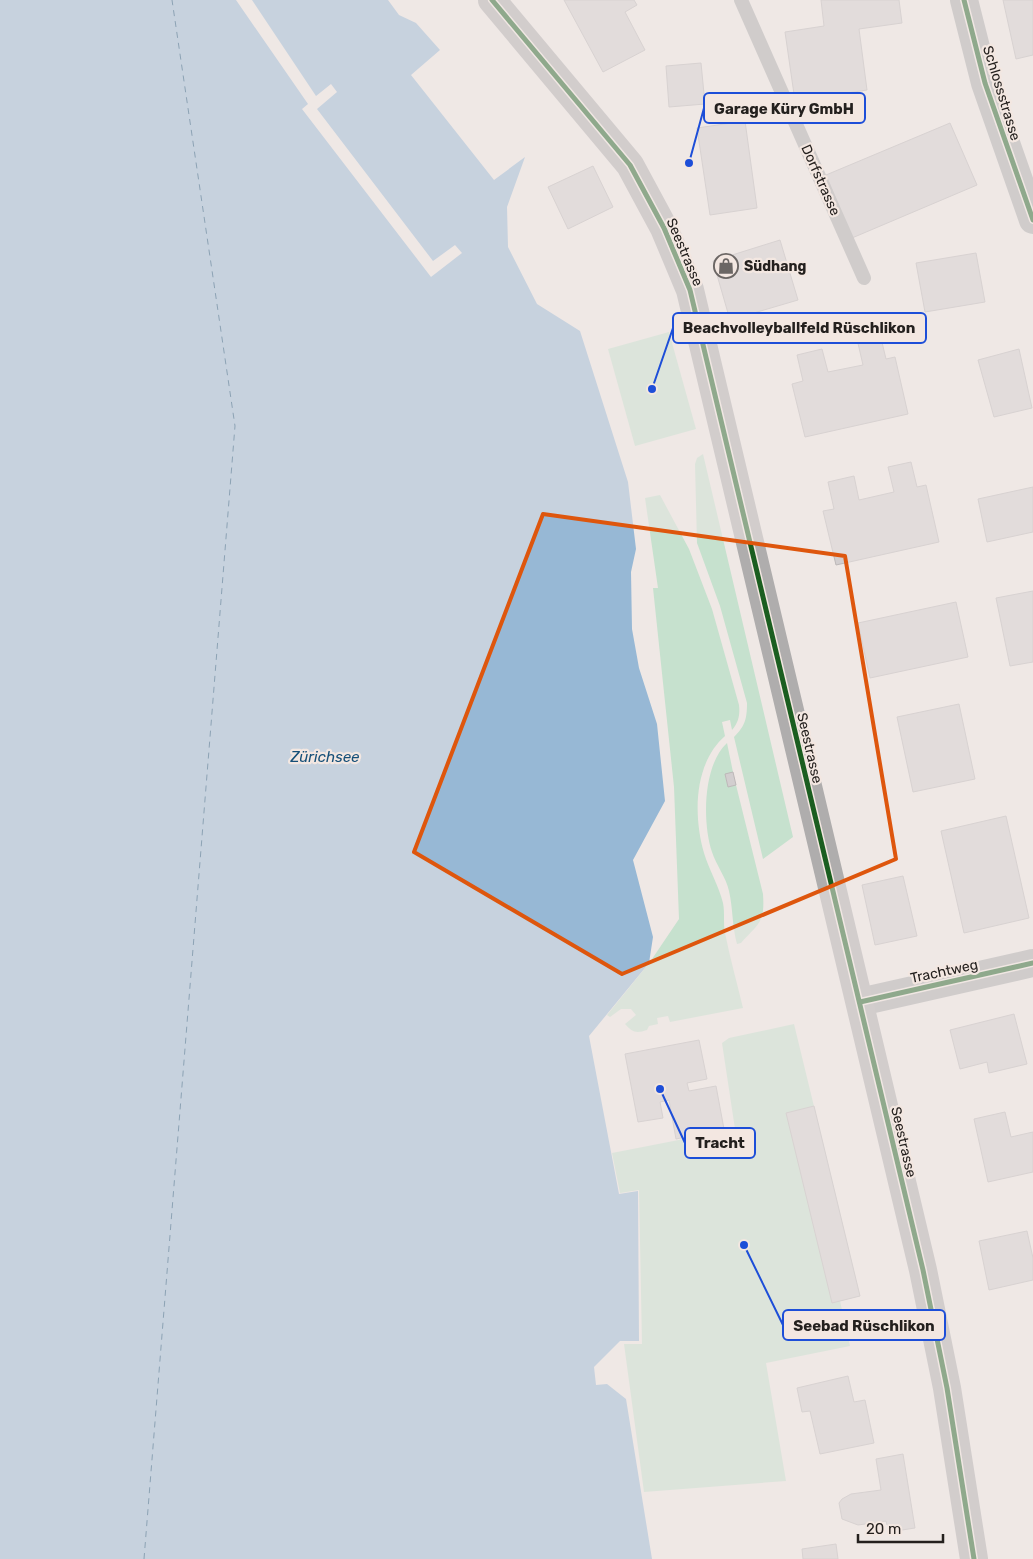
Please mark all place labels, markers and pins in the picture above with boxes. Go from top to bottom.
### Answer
callout: Garage Küry GmbH [704,93,865,123]
shop icon: Südhang [713,253,739,279]
place label: Südhang [744,258,806,275]
callout: Beachvolleyballfeld Rüschlikon [673,313,926,343]
callout: Tracht [685,1128,755,1158]
callout: Seebad Rüschlikon [783,1310,945,1340]

